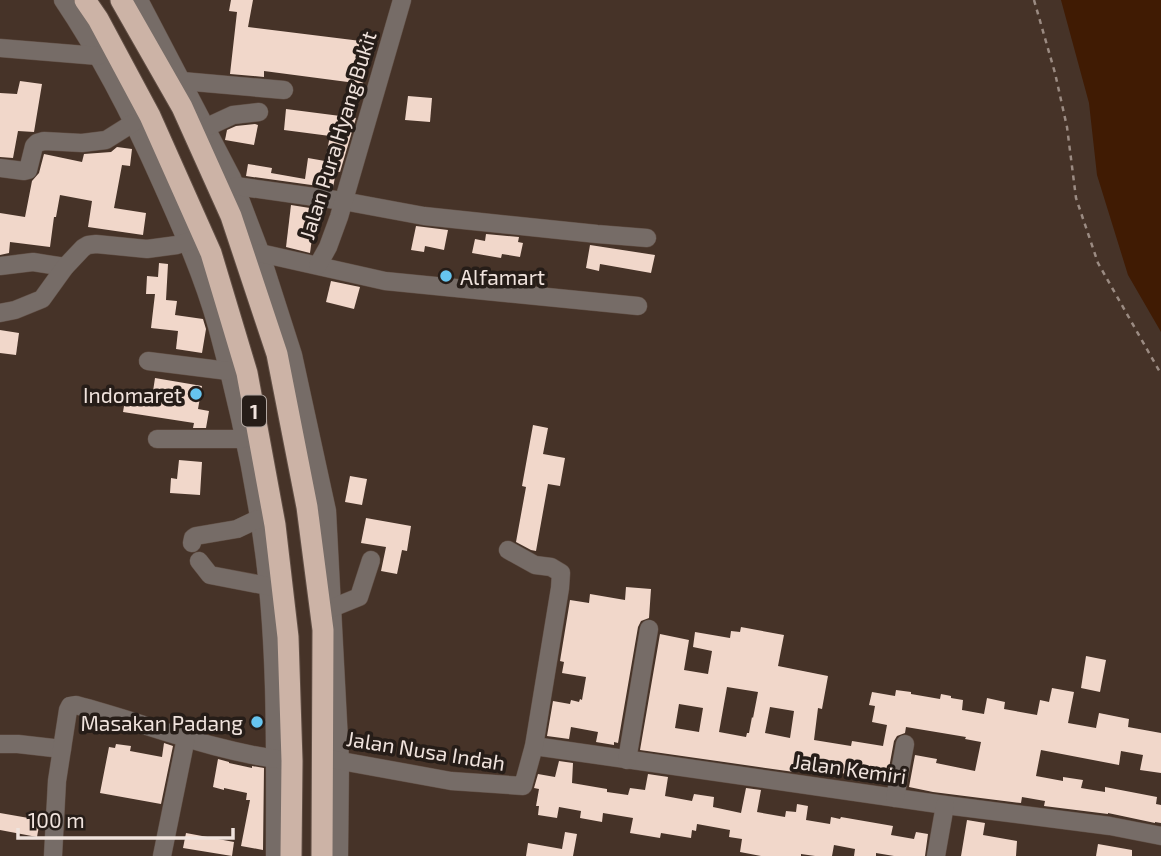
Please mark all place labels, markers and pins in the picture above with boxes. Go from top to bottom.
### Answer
place label: Alfamart [460,264,545,289]
marker: Alfamart [438,268,454,284]
place label: Indomaret [83,382,182,407]
marker: Indomaret [188,386,204,402]
place label: Masakan Padang [80,710,243,735]
marker: Masakan Padang [249,714,265,730]

